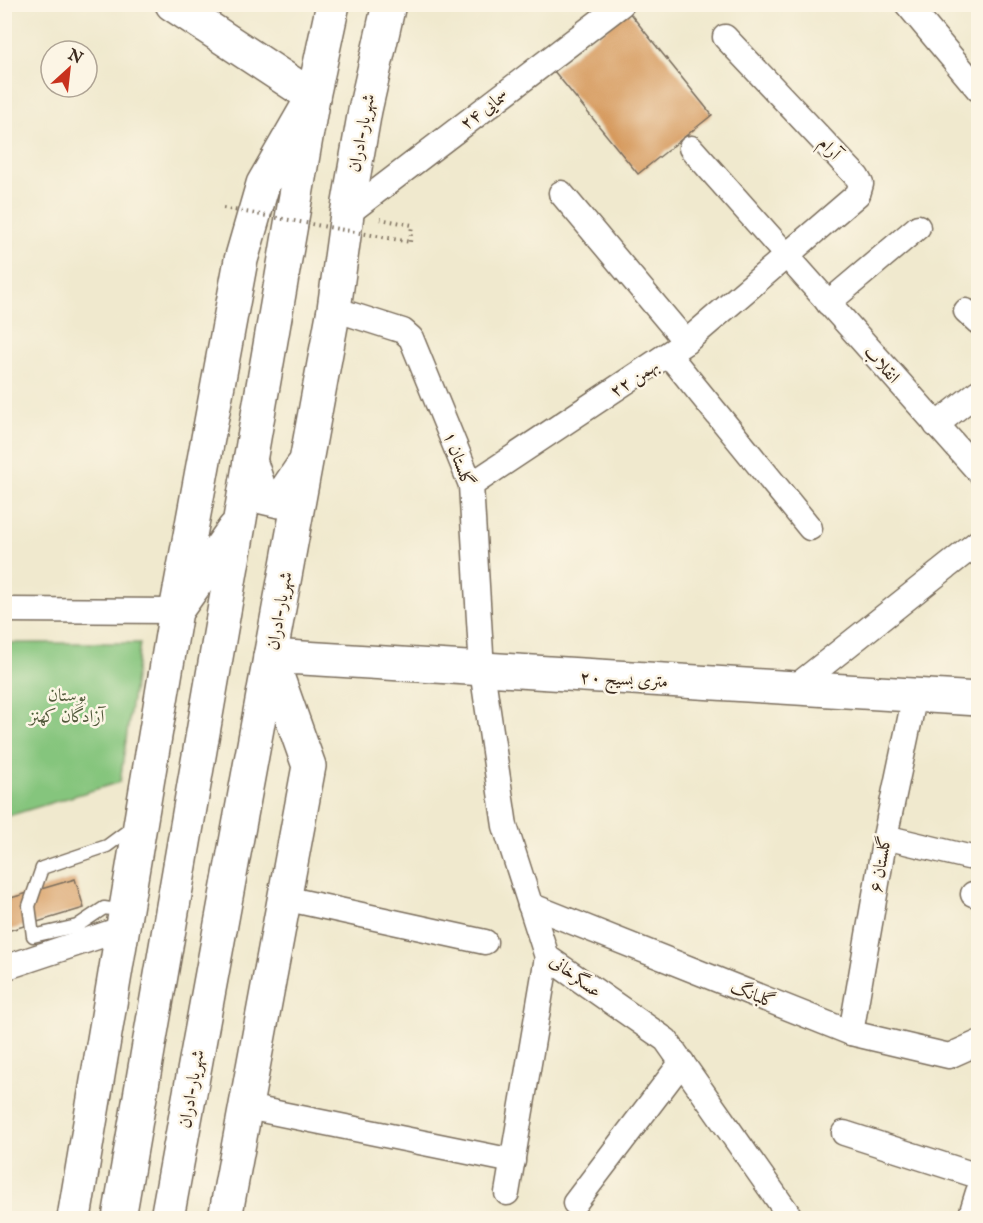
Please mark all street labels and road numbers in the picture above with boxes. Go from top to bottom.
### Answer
street label: سمایی ۲۴ [456,84,514,136]
street label: شهریار-ادران [344,92,381,174]
street label: آرام [810,133,847,169]
street label: انقلاب [858,341,904,389]
street label: ۲۲ بهمن [606,355,664,404]
street label: گلستان ۱ [437,428,479,490]
street label: شهریار-ادران [262,570,299,652]
street label: ۲۰ متری بسیج [579,667,669,697]
street label: گلستان ۶ [864,834,898,895]
street label: عسگرخانی [545,949,606,1004]
street label: گلبانگ [727,974,779,1015]
street label: شهریار-ادران [174,1048,211,1130]

